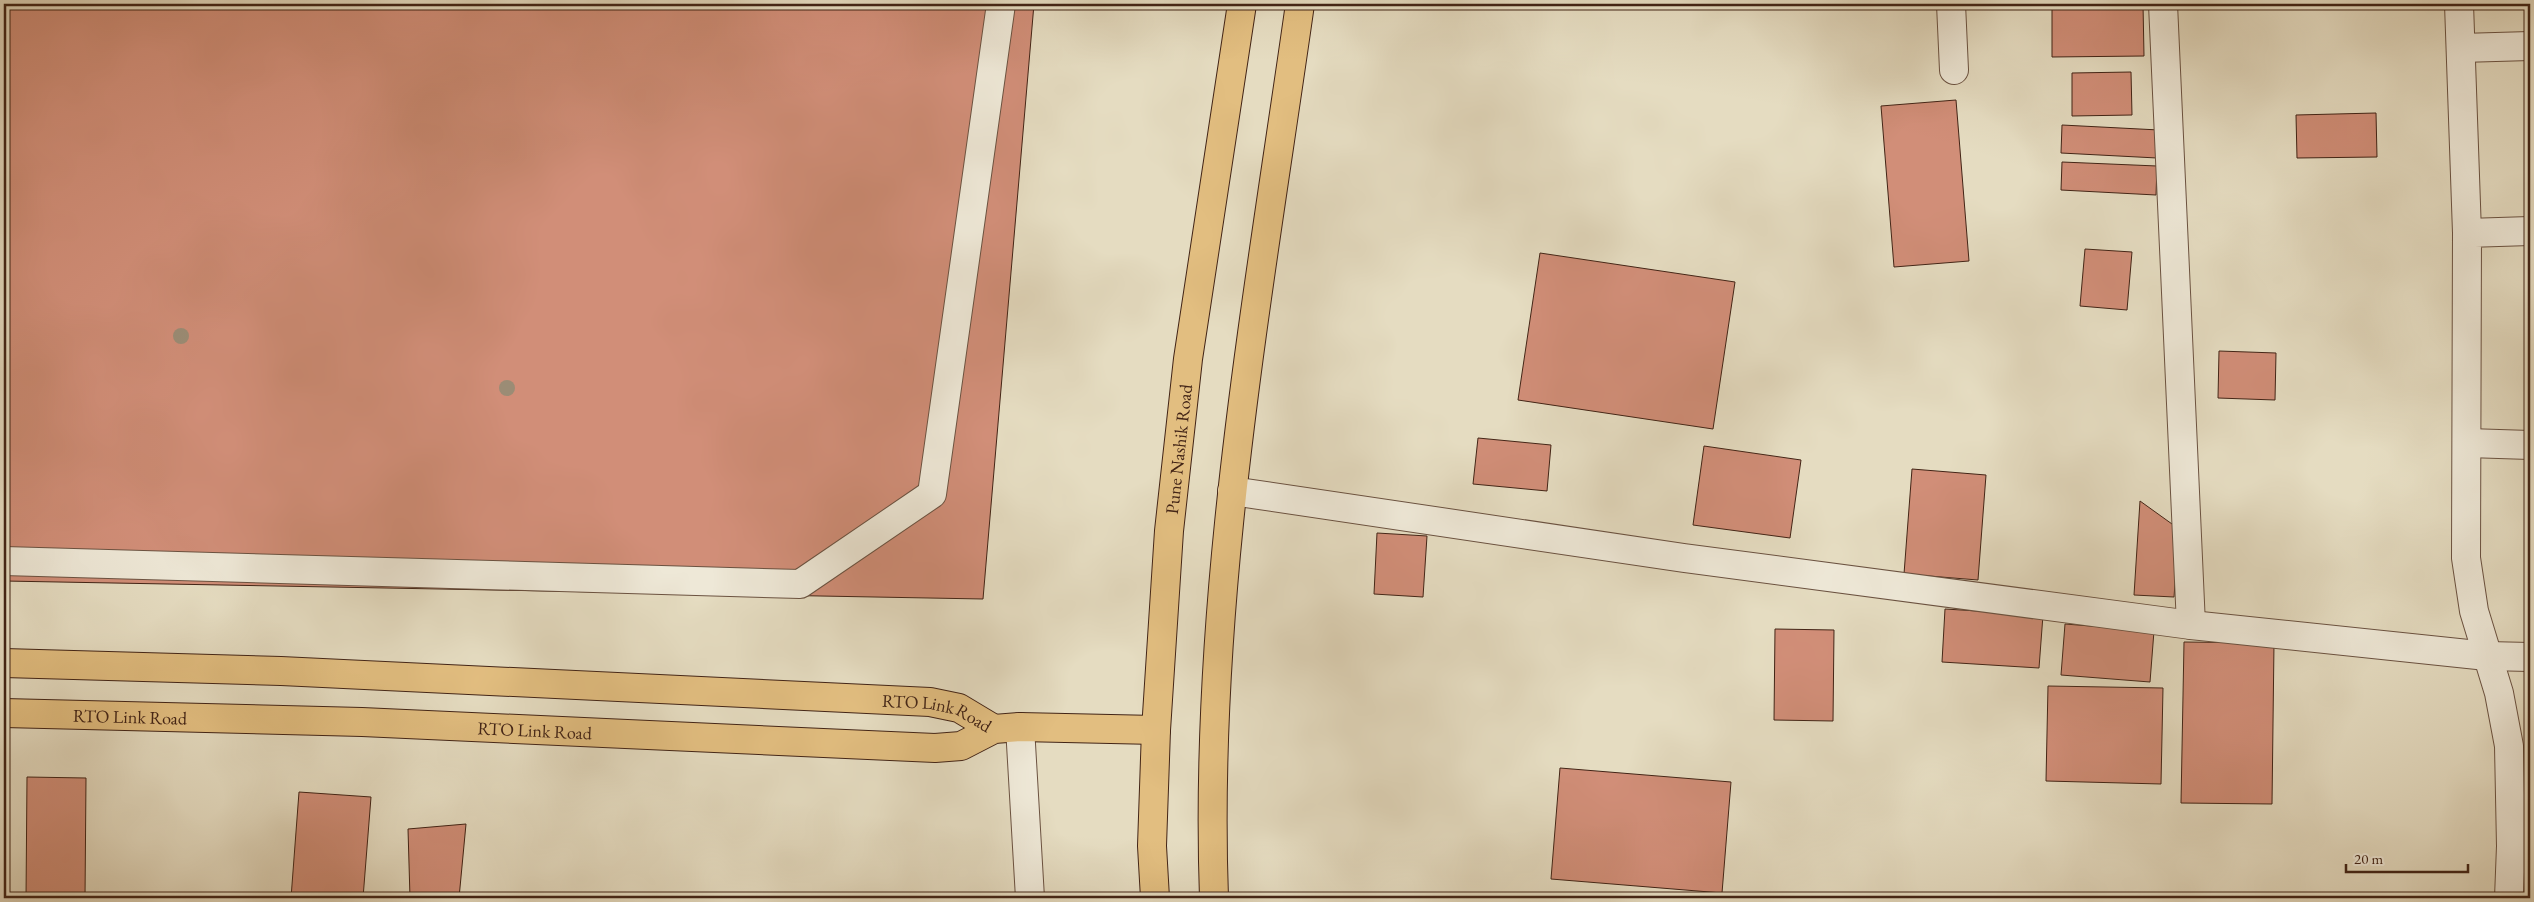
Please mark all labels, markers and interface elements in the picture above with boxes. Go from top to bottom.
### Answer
street label: Pune Nashik Road [1159,382,1197,515]
street label: RTO Link Road [881,688,997,737]
street label: RTO Link Road [73,703,188,729]
street label: RTO Link Road [477,716,593,744]
scale bar [2346,842,2469,874]
text: 20 m [2354,849,2383,868]

